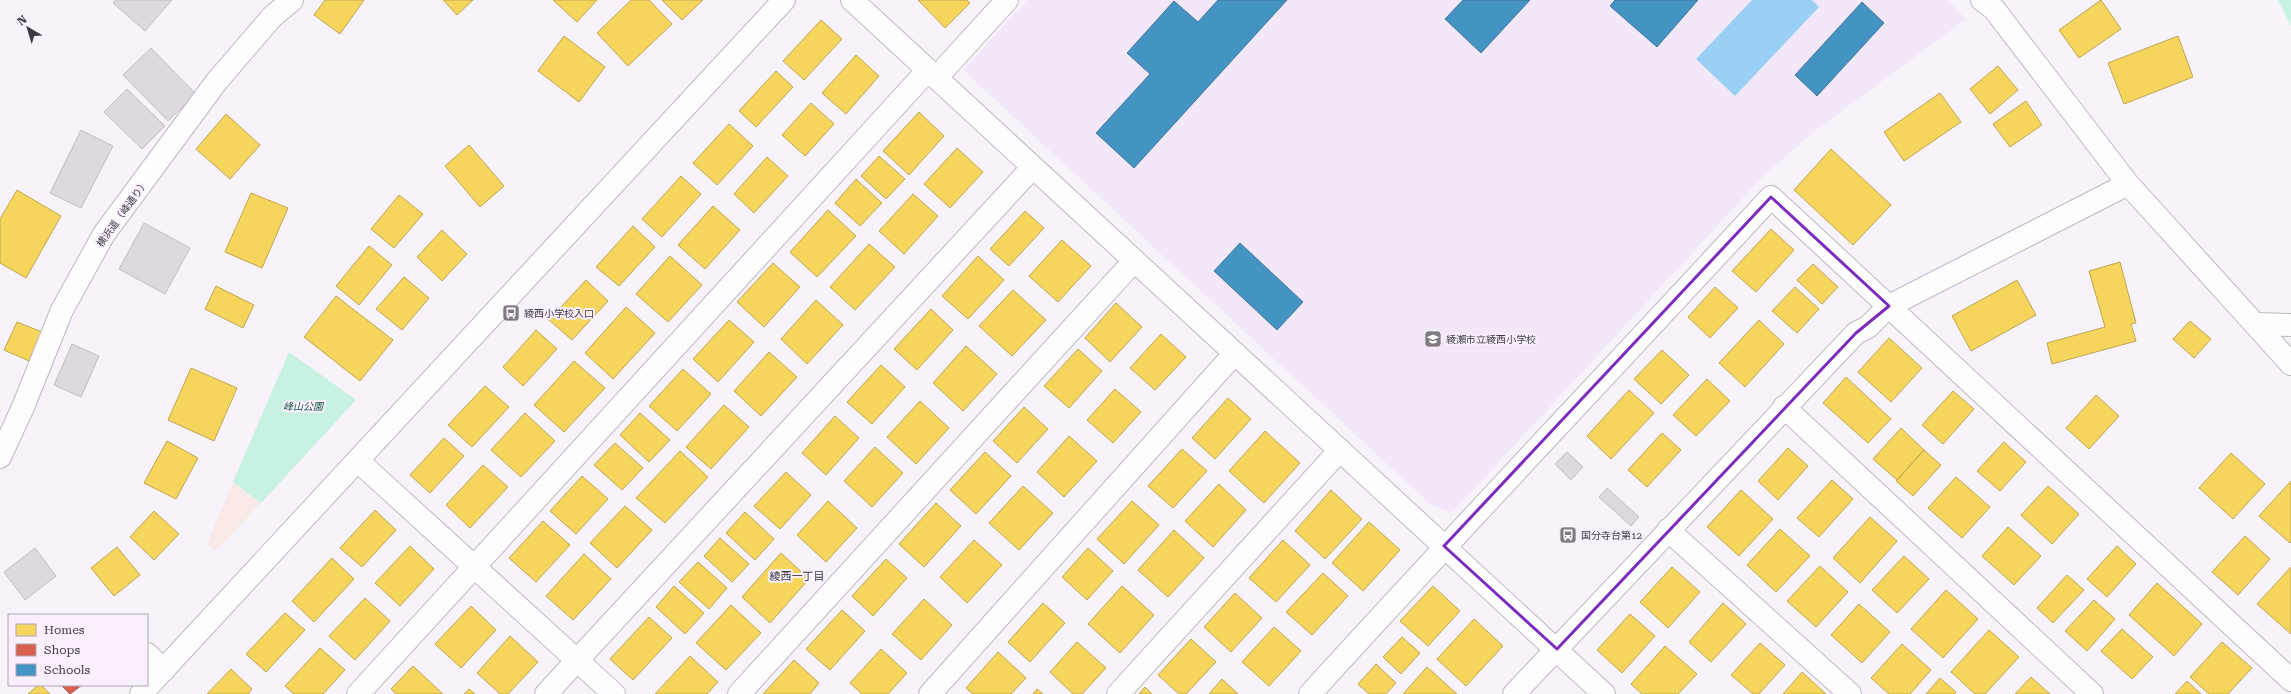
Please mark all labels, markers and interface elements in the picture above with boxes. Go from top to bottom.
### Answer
north arrow [8,8,48,48]
text: N [15,12,30,28]
street label: 横浜道（峰通り） [94,178,150,249]
bus stop icon: 綾西小学校入口 [501,303,521,323]
place label: 綾西小学校入口 [524,308,594,319]
school or university icon: 綾瀬市立綾西小学校 [1423,329,1443,349]
place label: 綾瀬市立綾西小学校 [1446,334,1536,345]
park label: 峰山公園 [283,401,325,412]
bus stop icon: 国分寺台第12 [1558,525,1578,545]
place label: 国分寺台第12 [1581,530,1643,541]
district label: 綾西一丁目 [770,570,825,583]
legend [8,614,148,686]
text: Homes [44,623,85,637]
text: Shops [44,643,80,657]
text: Schools [44,663,91,677]

